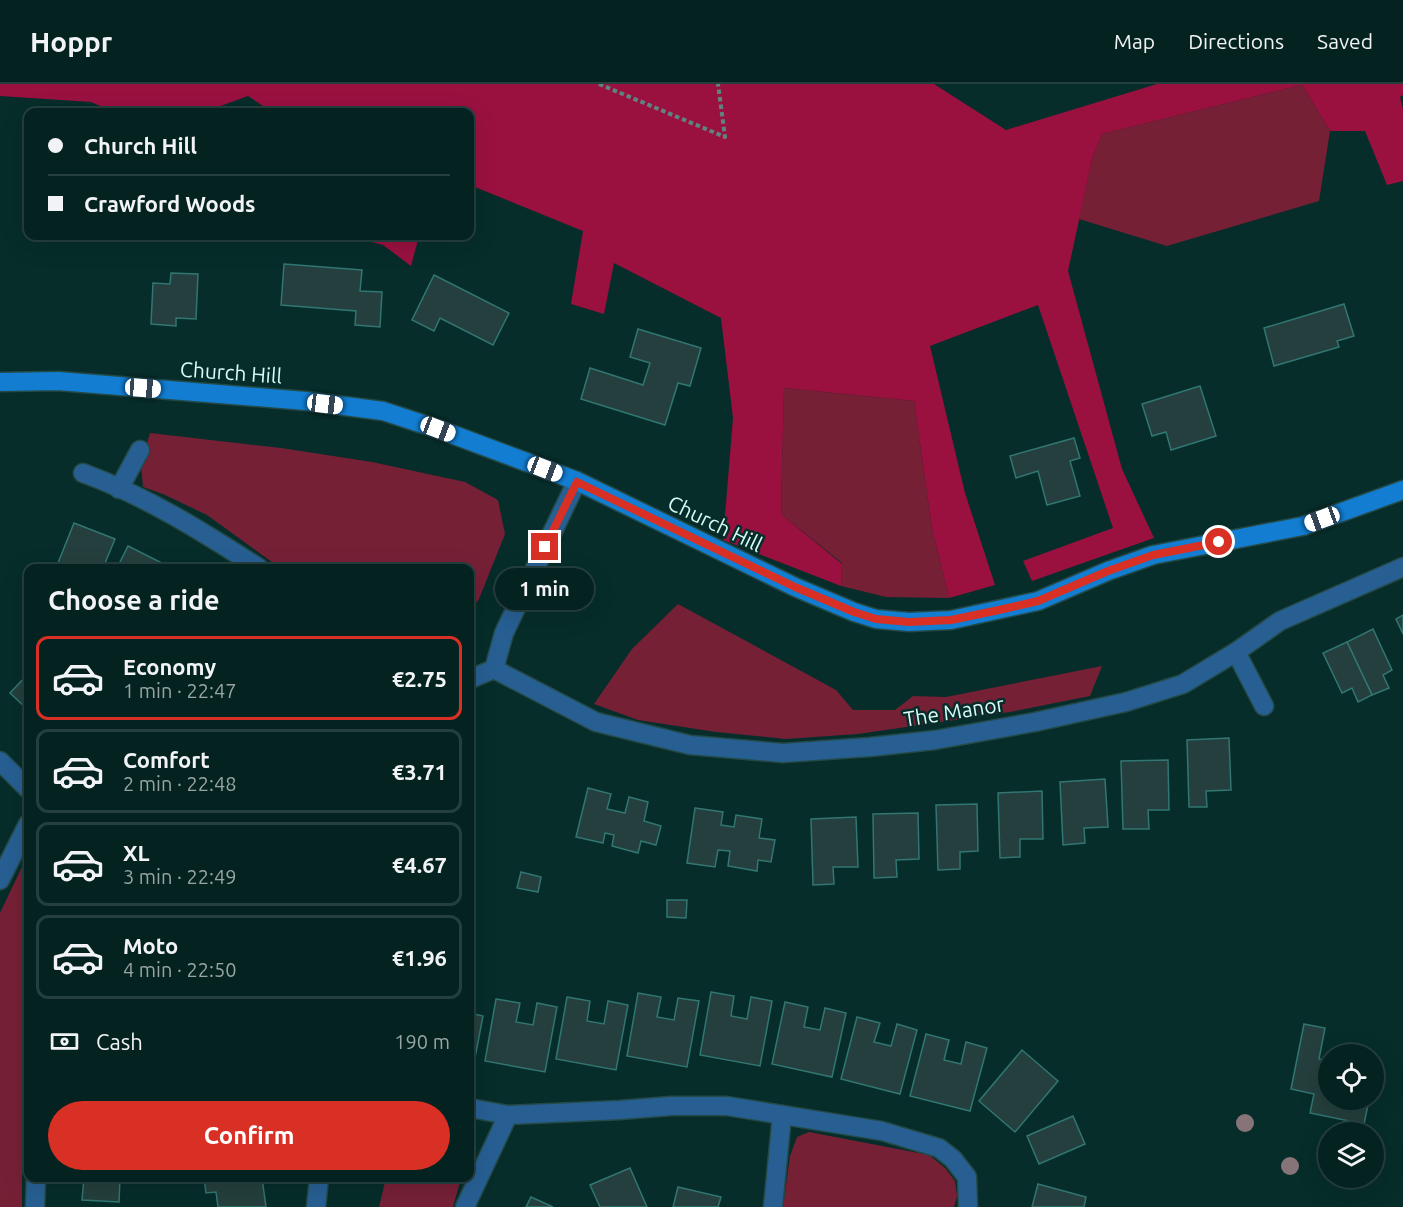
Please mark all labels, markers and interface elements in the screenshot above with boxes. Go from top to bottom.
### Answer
text: Hoppr [30,26,112,57]
text: Map [1114,29,1155,53]
text: Directions [1188,29,1284,53]
text: Saved [1317,29,1373,53]
text: Church Hill [84,133,197,158]
text: Crawford Woods [84,191,256,216]
street label: Church Hill [179,356,283,388]
car [124,378,162,398]
car [306,393,344,415]
car [418,414,458,444]
car [525,454,565,484]
street label: Church Hill [664,490,767,556]
car [1302,504,1342,534]
route start [1205,528,1232,555]
route end [531,533,558,560]
callout: 1 min [496,568,594,610]
text: 1 min [519,577,570,600]
text: Choose a ride [48,585,220,615]
icon: car [51,651,105,705]
text: Economy [123,654,216,679]
text: €2.75 [392,666,447,691]
text: 1 min · 22:47 [123,679,237,702]
street label: The Manor [902,691,1006,731]
icon: car [51,744,105,798]
text: Comfort [123,747,210,772]
text: €3.71 [392,759,447,784]
text: 2 min · 22:48 [123,772,237,795]
icon: car [51,837,105,891]
text: XL [123,840,150,865]
text: €4.67 [392,852,447,877]
text: 3 min · 22:49 [123,865,237,888]
icon: car [51,930,105,984]
text: Moto [123,933,178,958]
text: €1.96 [392,945,447,970]
text: 4 min · 22:50 [123,958,237,981]
icon: cash [48,1025,81,1058]
text: Cash [96,1029,143,1054]
text: 190 m [394,1030,450,1053]
map controls [1318,1044,1384,1188]
button: locate [1318,1044,1384,1110]
button: Confirm [48,1101,450,1170]
button: layers [1318,1122,1384,1188]

